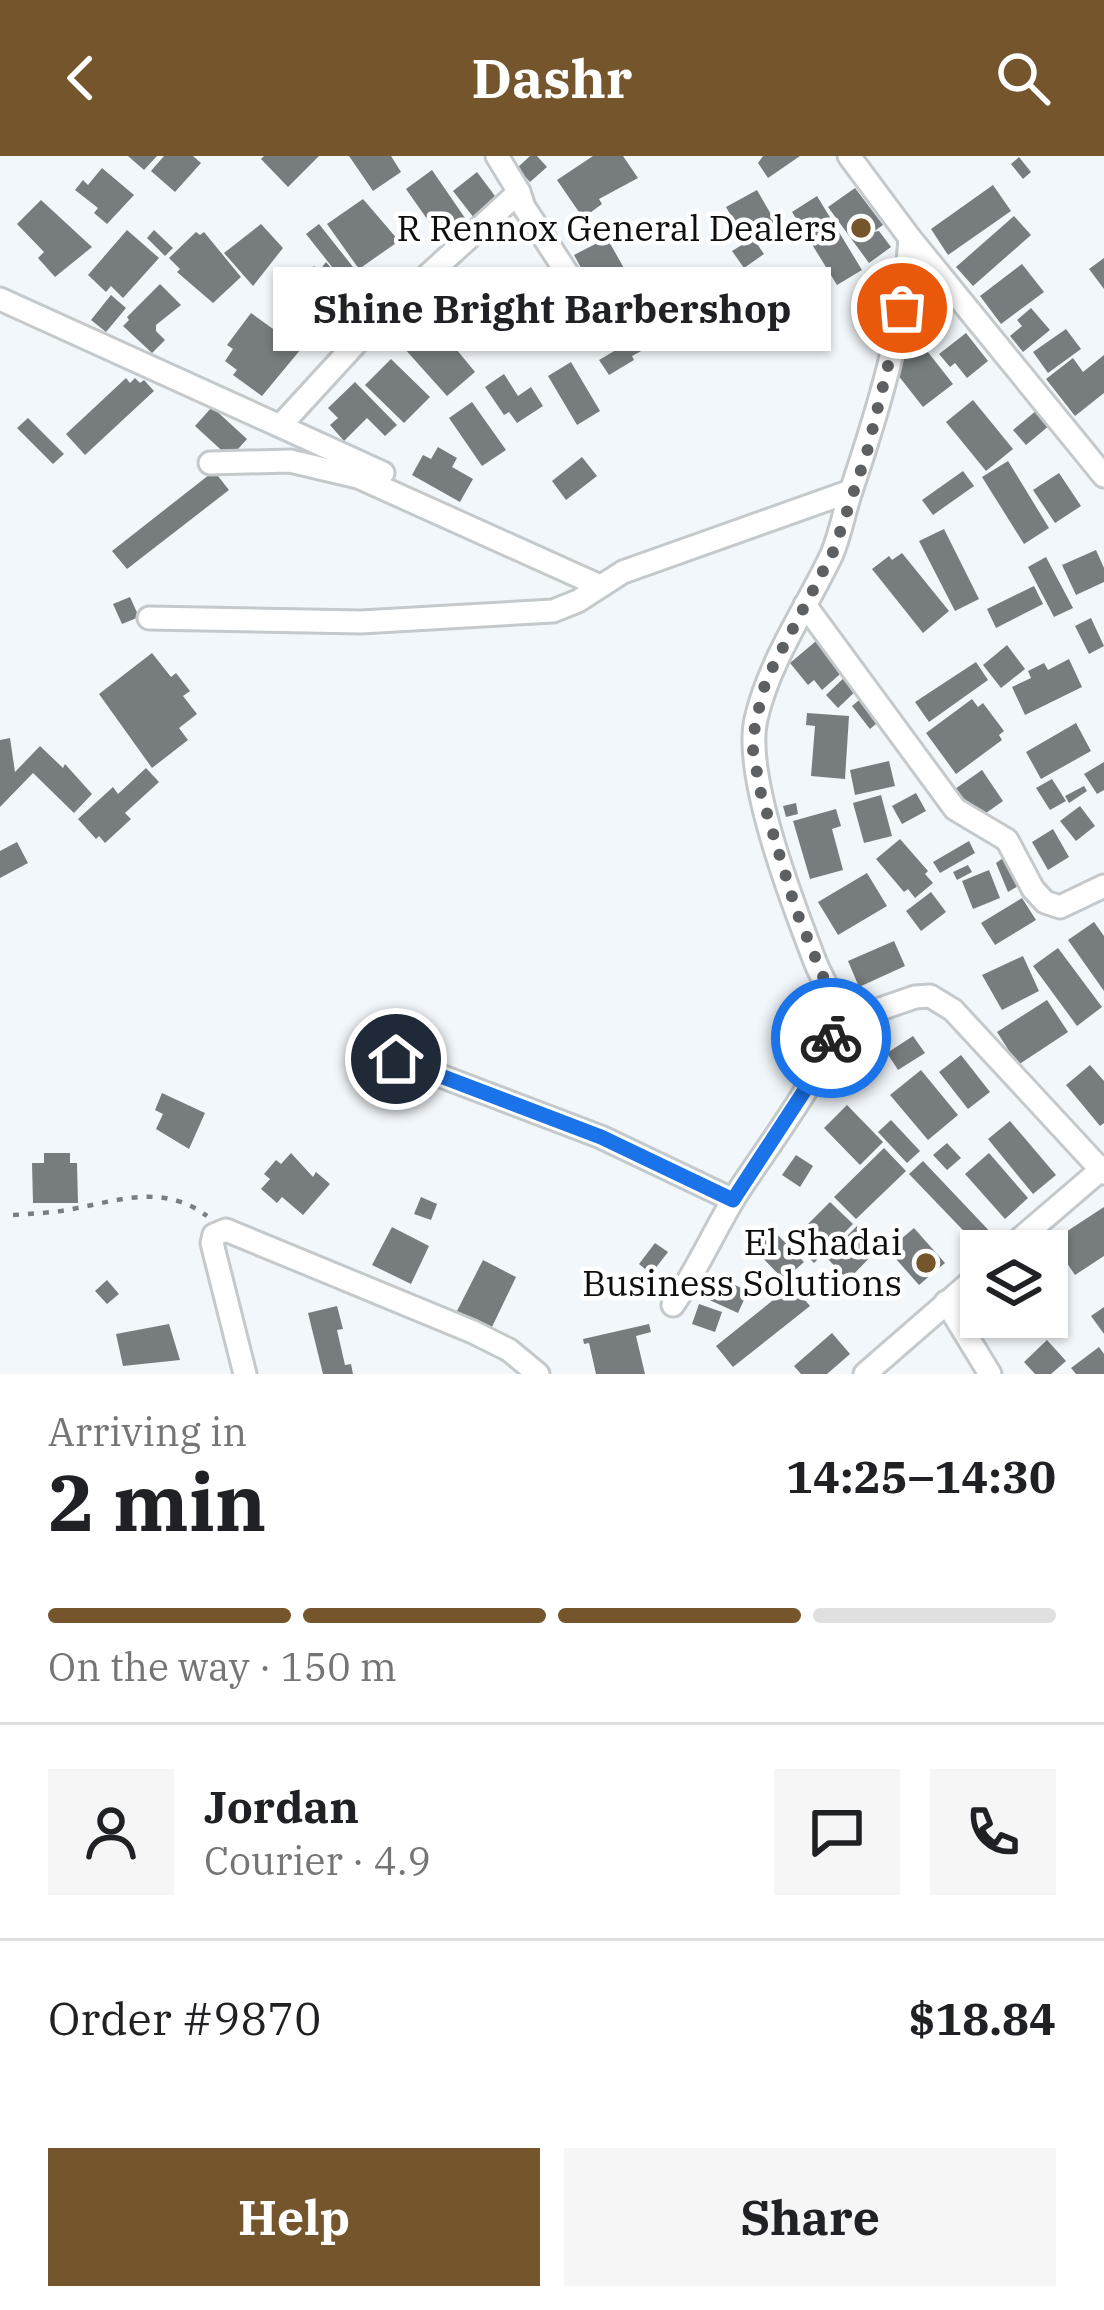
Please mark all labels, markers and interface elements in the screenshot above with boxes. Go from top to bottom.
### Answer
text: Dashr [472,43,632,113]
icon: back [48,45,114,111]
icon: search [990,45,1056,111]
place label: R Rennox General Dealers [397,204,837,251]
marker: R Rennox General Dealers [848,215,874,241]
pin [851,257,953,359]
callout: Shine Bright Barbershop [272,266,830,350]
icon: bag [869,275,935,341]
text: Shine Bright Barbershop [313,283,791,334]
courier [771,978,891,1098]
icon: bike [798,1005,864,1071]
pin [345,1008,447,1110]
icon: home [363,1026,429,1092]
place label: El Shadai Business Solutions [582,1218,902,1306]
map controls [960,1230,1068,1338]
button: layers [960,1230,1068,1338]
marker: El Shadai Business Solutions [913,1250,939,1276]
text: Arriving in [48,1406,247,1457]
text: 14:25–14:30 [786,1447,1056,1505]
text: 2 min [48,1451,266,1552]
text: On the way · 150 m [48,1641,397,1692]
button: person [48,1769,174,1895]
button: chat [774,1769,900,1895]
button: phone [930,1769,1056,1895]
text: Jordan [204,1777,359,1835]
text: Courier · 4.9 [204,1835,431,1886]
text: Order #9870 [48,1989,321,2047]
text: $18.84 [909,1989,1056,2047]
button: Help [48,2148,540,2286]
button: Share [564,2148,1056,2286]

